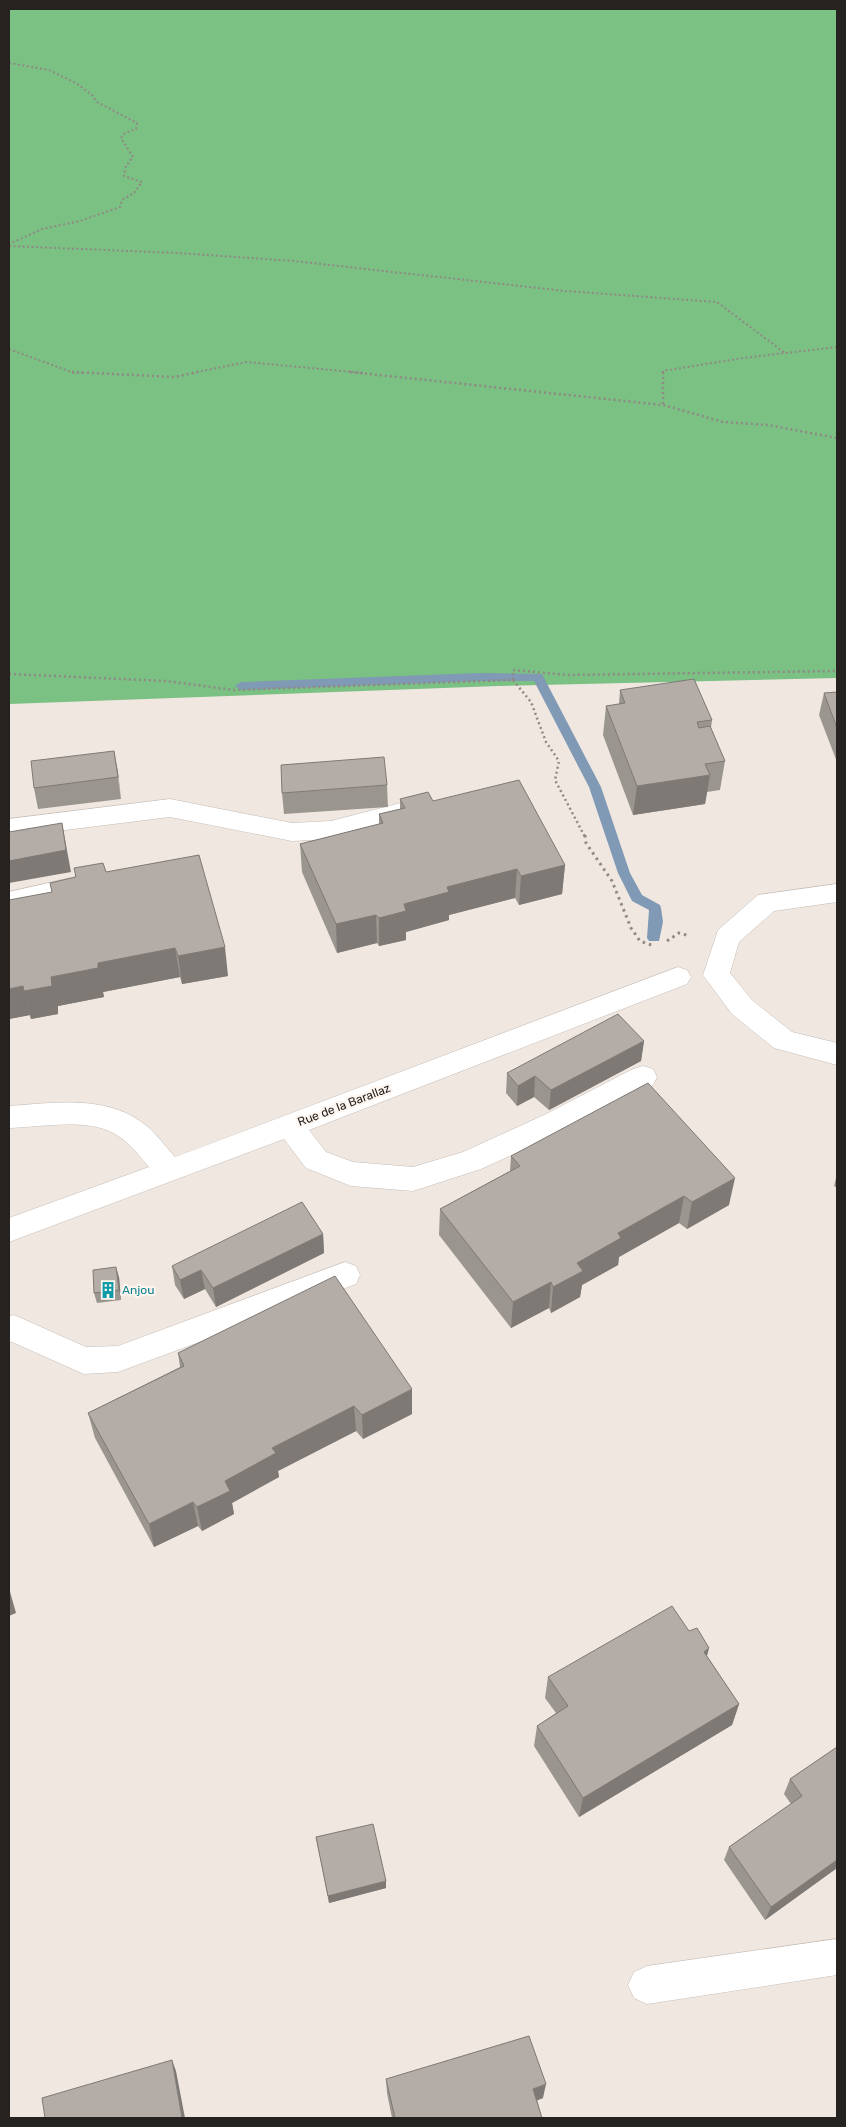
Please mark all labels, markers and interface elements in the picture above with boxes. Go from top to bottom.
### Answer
street label: Rue de la Barallaz [296,1081,392,1129]
building icon: Anjou [98,1280,118,1300]
place label: Anjou [122,1283,154,1297]

